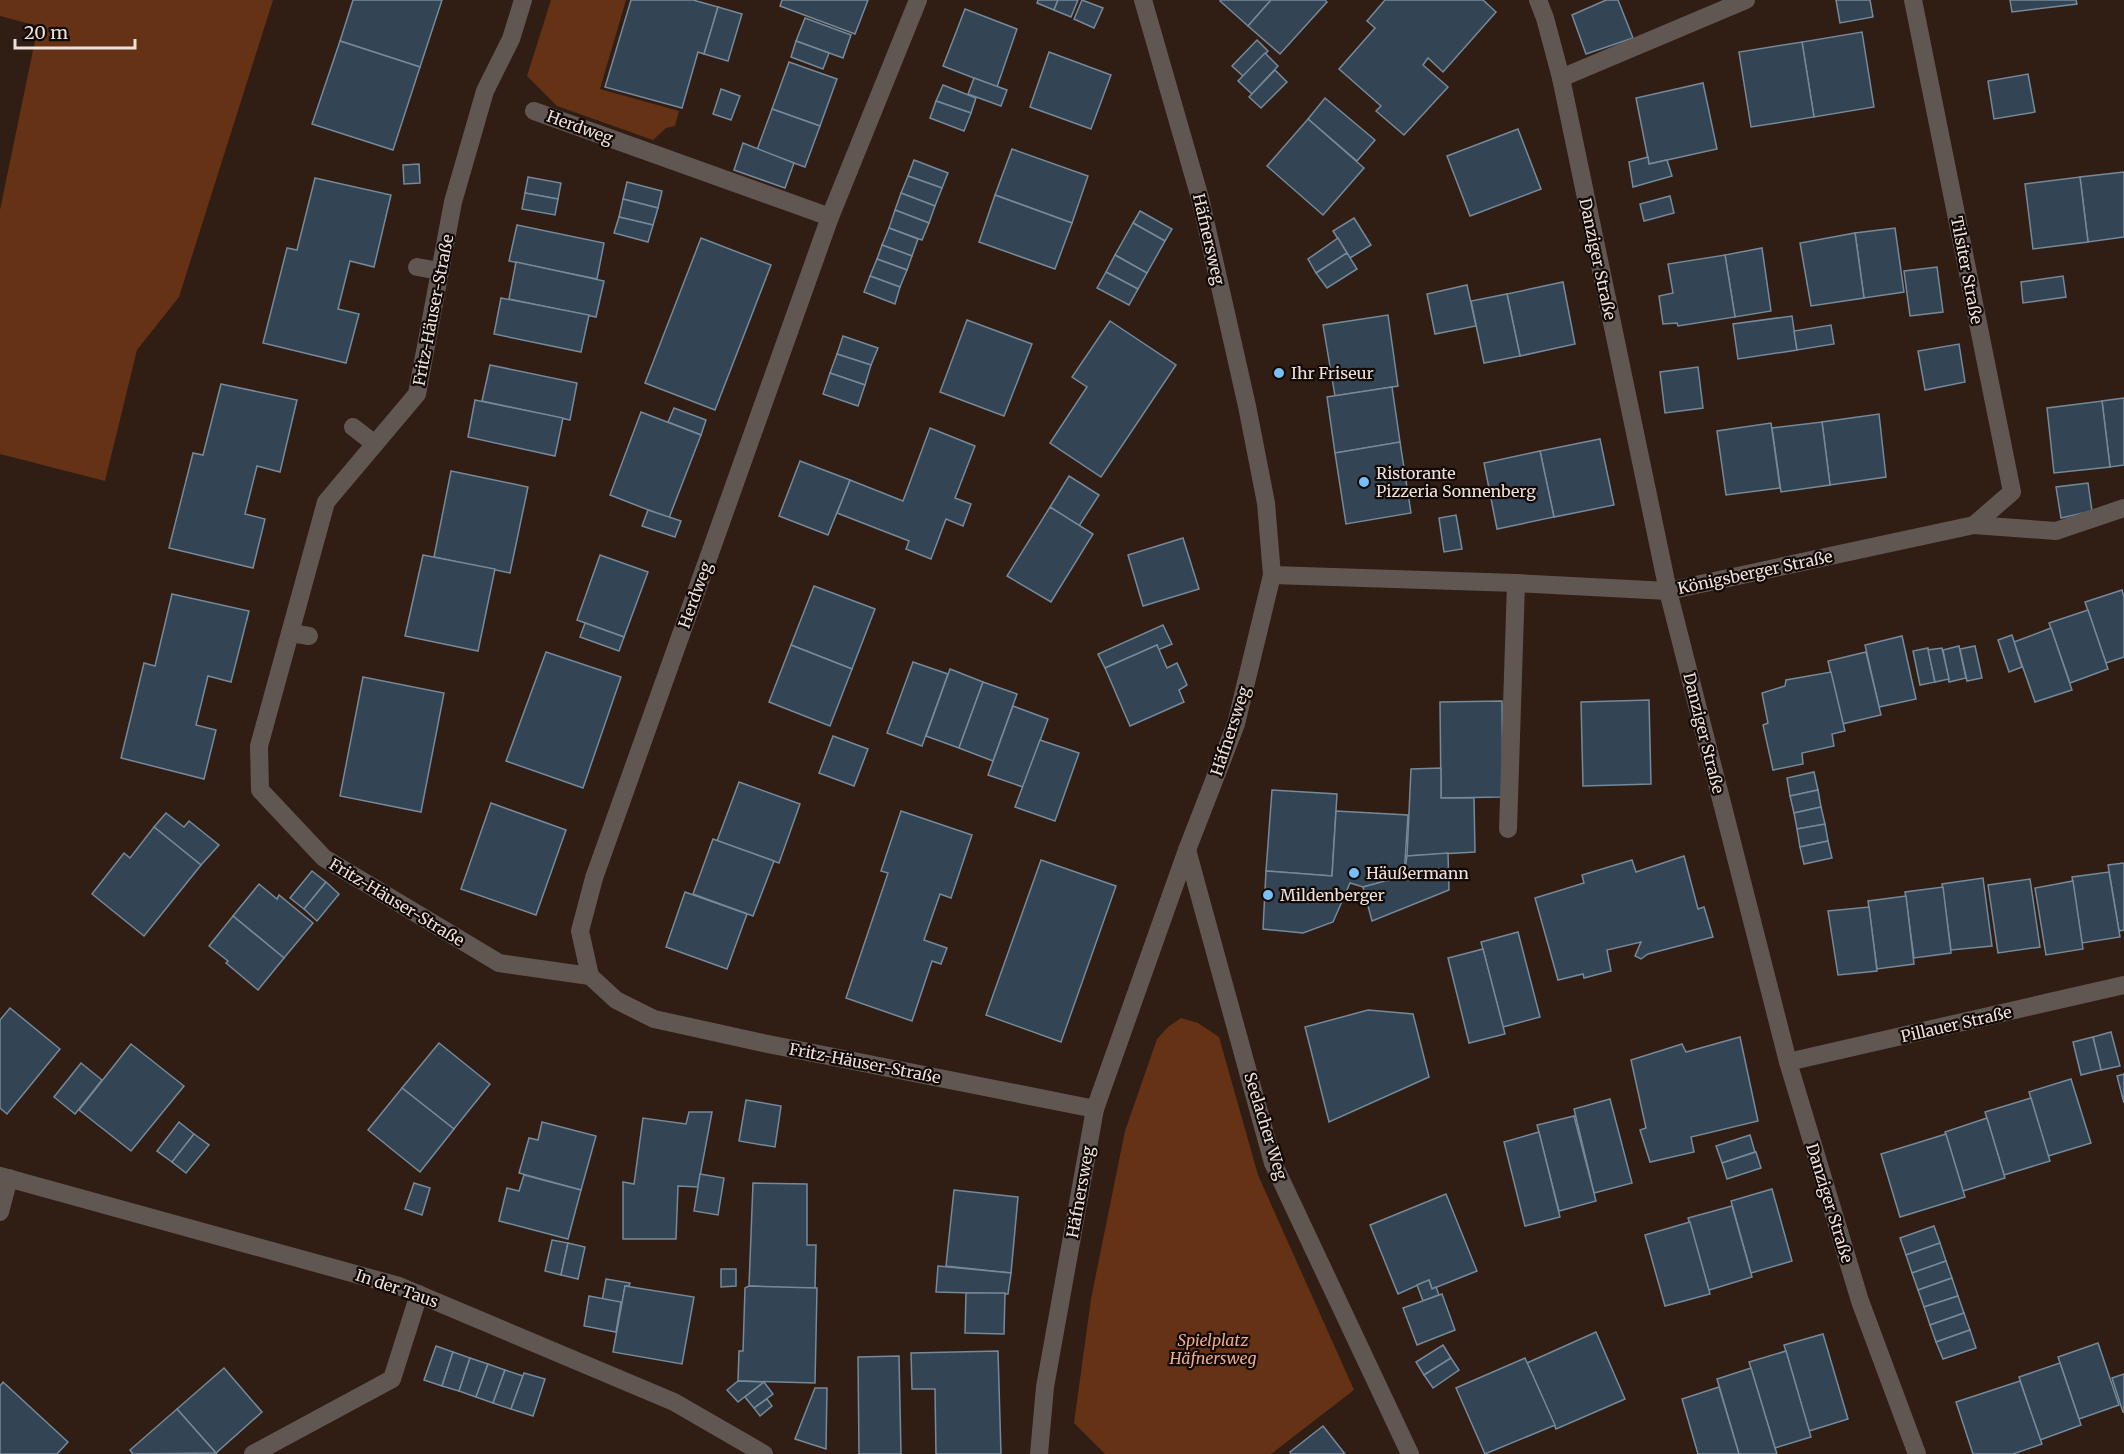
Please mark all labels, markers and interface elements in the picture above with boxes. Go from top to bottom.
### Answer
scale bar [15,12,135,50]
text: 20 m [24,21,68,44]
street label: Herdweg [544,106,616,148]
street label: Häfnersweg [1189,191,1229,287]
street label: Danziger Straße [1575,196,1621,322]
street label: Tilsiter Straße [1947,214,1987,326]
street label: Fritz-Häuser-Straße [408,232,458,388]
place label: Ihr Friseur [1291,363,1374,383]
marker: Ihr Friseur [1272,366,1286,380]
place label: Ristorante Pizzeria Sonnenberg [1376,463,1536,501]
marker: Ristorante Pizzeria Sonnenberg [1357,475,1371,489]
street label: Königsberger Straße [1676,546,1834,598]
street label: Herdweg [674,559,716,631]
street label: Danziger Straße [1679,670,1729,796]
street label: Häfnersweg [1206,683,1254,778]
street label: Fritz-Häuser-Straße [326,854,468,950]
place label: Häußermann [1366,863,1469,883]
marker: Häußermann [1347,866,1361,880]
place label: Mildenberger [1280,885,1385,905]
marker: Mildenberger [1261,888,1275,902]
street label: Pillauer Straße [1899,1002,2013,1046]
street label: Fritz-Häuser-Straße [787,1038,943,1088]
street label: Seelacher Weg [1240,1070,1292,1182]
street label: Danziger Straße [1802,1141,1858,1265]
street label: Häfnersweg [1062,1144,1098,1240]
street label: In der Taus [353,1264,441,1312]
park label: Spielplatz Häfnersweg [1169,1330,1256,1368]

